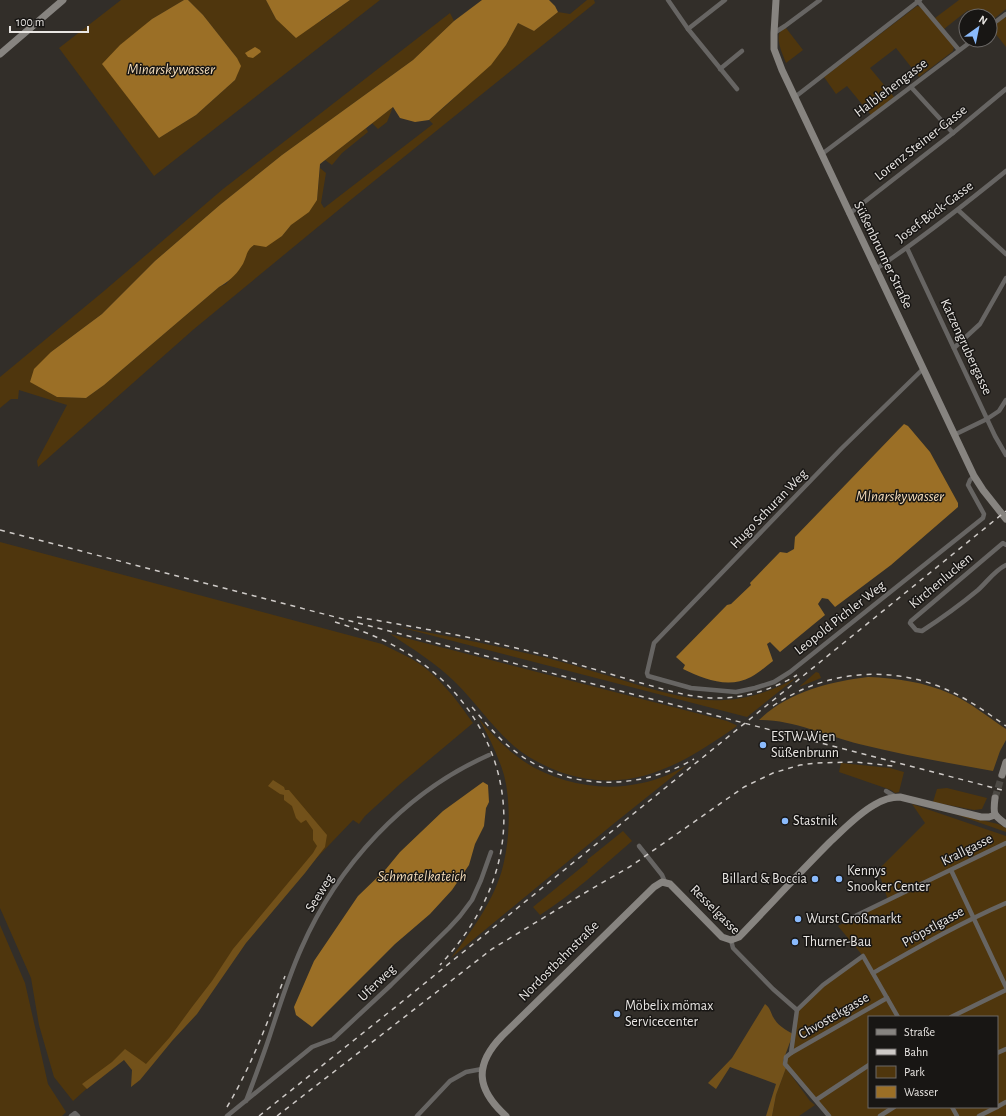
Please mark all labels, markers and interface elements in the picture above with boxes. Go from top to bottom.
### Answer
scale bar [10,8,88,34]
north arrow [958,8,998,48]
text: N [977,13,989,27]
text: 100 m [16,16,44,28]
street label: Halblehengasse [852,56,930,120]
water label: Minarskywasser [127,62,216,77]
street label: Lorenz Steiner-Gasse [872,103,970,183]
street label: Josef-Böck-Gasse [894,179,976,245]
street label: Süßenbrunner Straße [851,199,915,311]
street label: Katzengrubergasse [938,297,994,397]
street label: Hugo Schuran Weg [728,467,810,551]
water label: Mlnarskywasser [856,489,945,504]
street label: Kirchenlucken [907,551,975,611]
street label: Leopold Pichler Weg [792,578,888,658]
place label: ESTW Wien Süßenbrunn [771,730,839,760]
marker: ESTW Wien Süßenbrunn [758,740,768,750]
place label: Stastnik [793,814,838,828]
marker: Stastnik [780,816,790,826]
street label: Krallgasse [939,832,995,868]
place label: Kennys Snooker Center [847,864,930,894]
water label: Schmatelkateich [377,869,467,884]
street label: Seeweg [303,871,337,914]
place label: Billard & Boccia [722,872,808,886]
marker: Billard & Boccia [810,874,820,884]
marker: Kennys Snooker Center [834,874,844,884]
street label: Resselgasse [687,882,743,938]
street label: Pröpstlgasse [900,904,966,950]
place label: Wurst Großmarkt [806,912,902,926]
marker: Wurst Großmarkt [793,914,803,924]
street label: Nordostbahnstraße [516,918,602,1004]
place label: Thurner-Bau [803,935,871,949]
marker: Thurner-Bau [790,937,800,947]
street label: Uferweg [355,962,399,1004]
street label: Chvostekgasse [796,990,872,1042]
place label: Möbelix mömax Servicecenter [625,999,713,1029]
marker: Möbelix mömax Servicecenter [612,1009,622,1019]
legend [868,1016,998,1108]
text: Straße [904,1026,935,1038]
text: Bahn [904,1046,928,1058]
text: Park [904,1066,925,1078]
text: Wasser [904,1086,938,1098]

